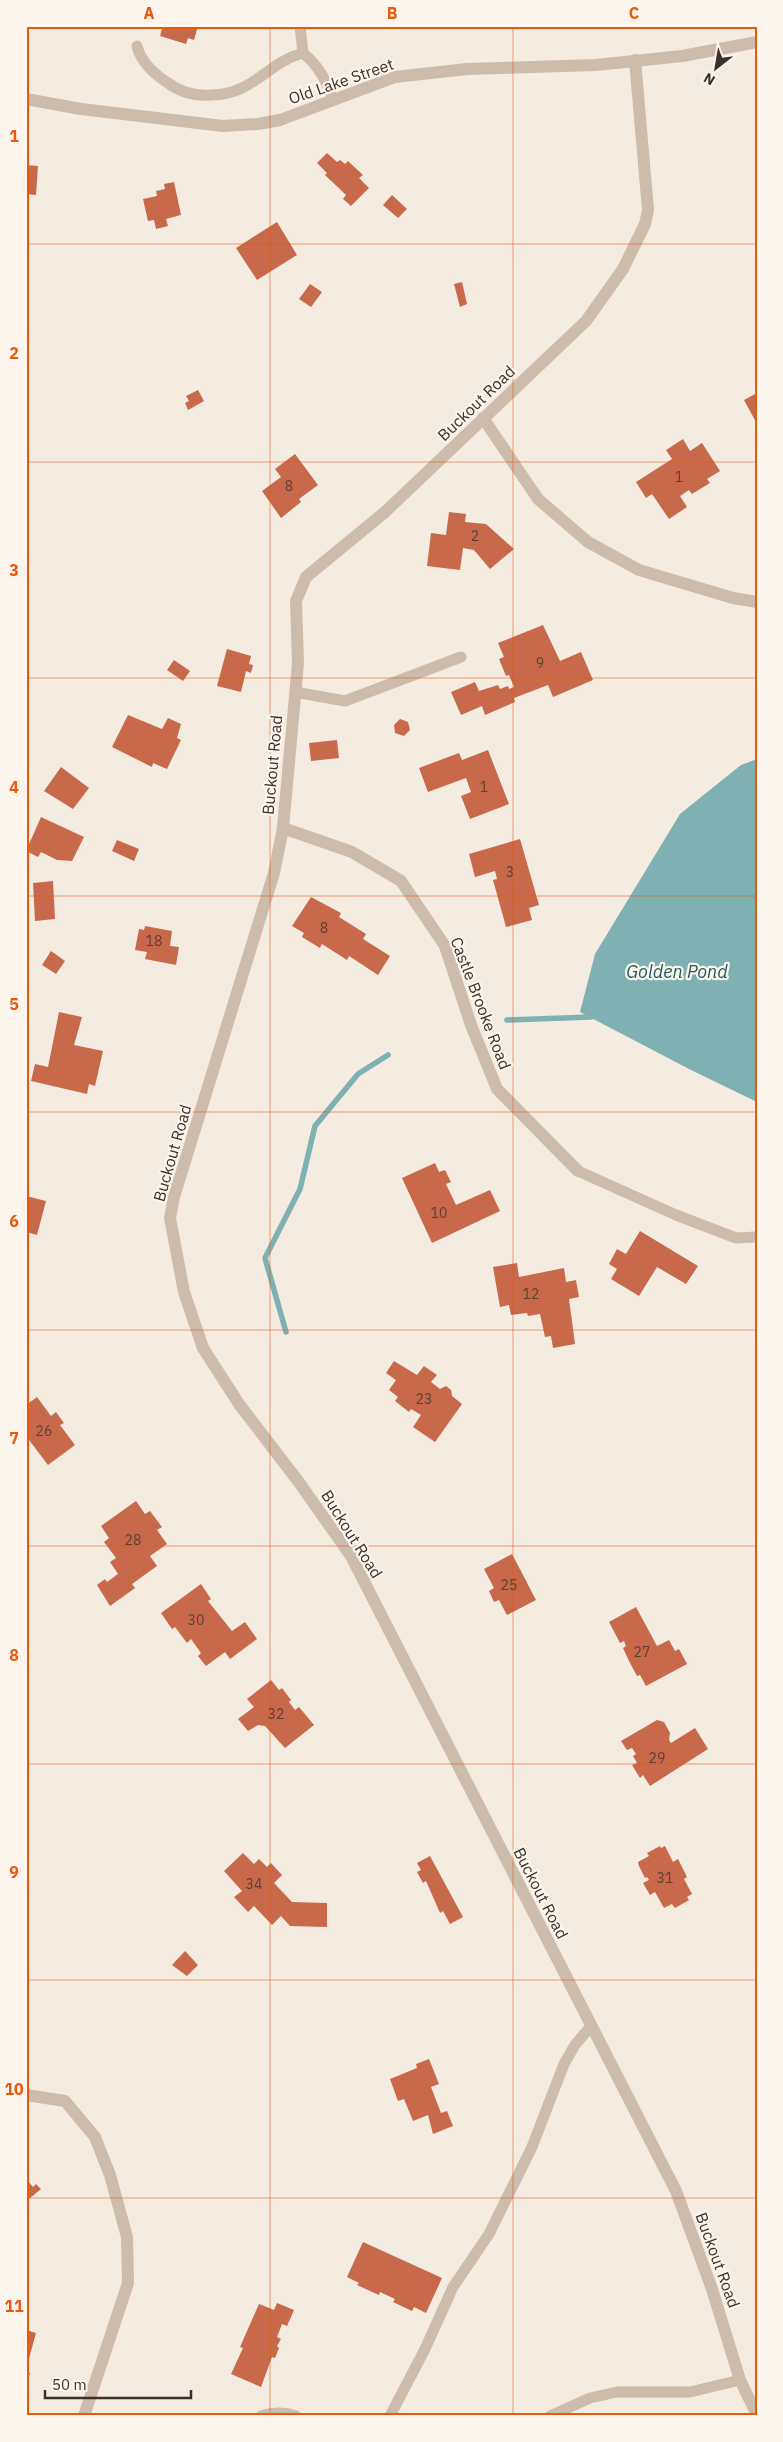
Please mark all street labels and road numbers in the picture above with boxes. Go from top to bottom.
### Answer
street label: Old Lake Street [286,54,396,108]
street label: Buckout Road [433,361,519,445]
street label: Buckout Road [258,714,286,816]
street label: Castle Brooke Road [447,934,515,1072]
street label: Buckout Road [149,1102,195,1204]
street label: Buckout Road [317,1486,387,1582]
street label: Buckout Road [509,1844,573,1942]
street label: Buckout Road [692,2210,744,2310]

